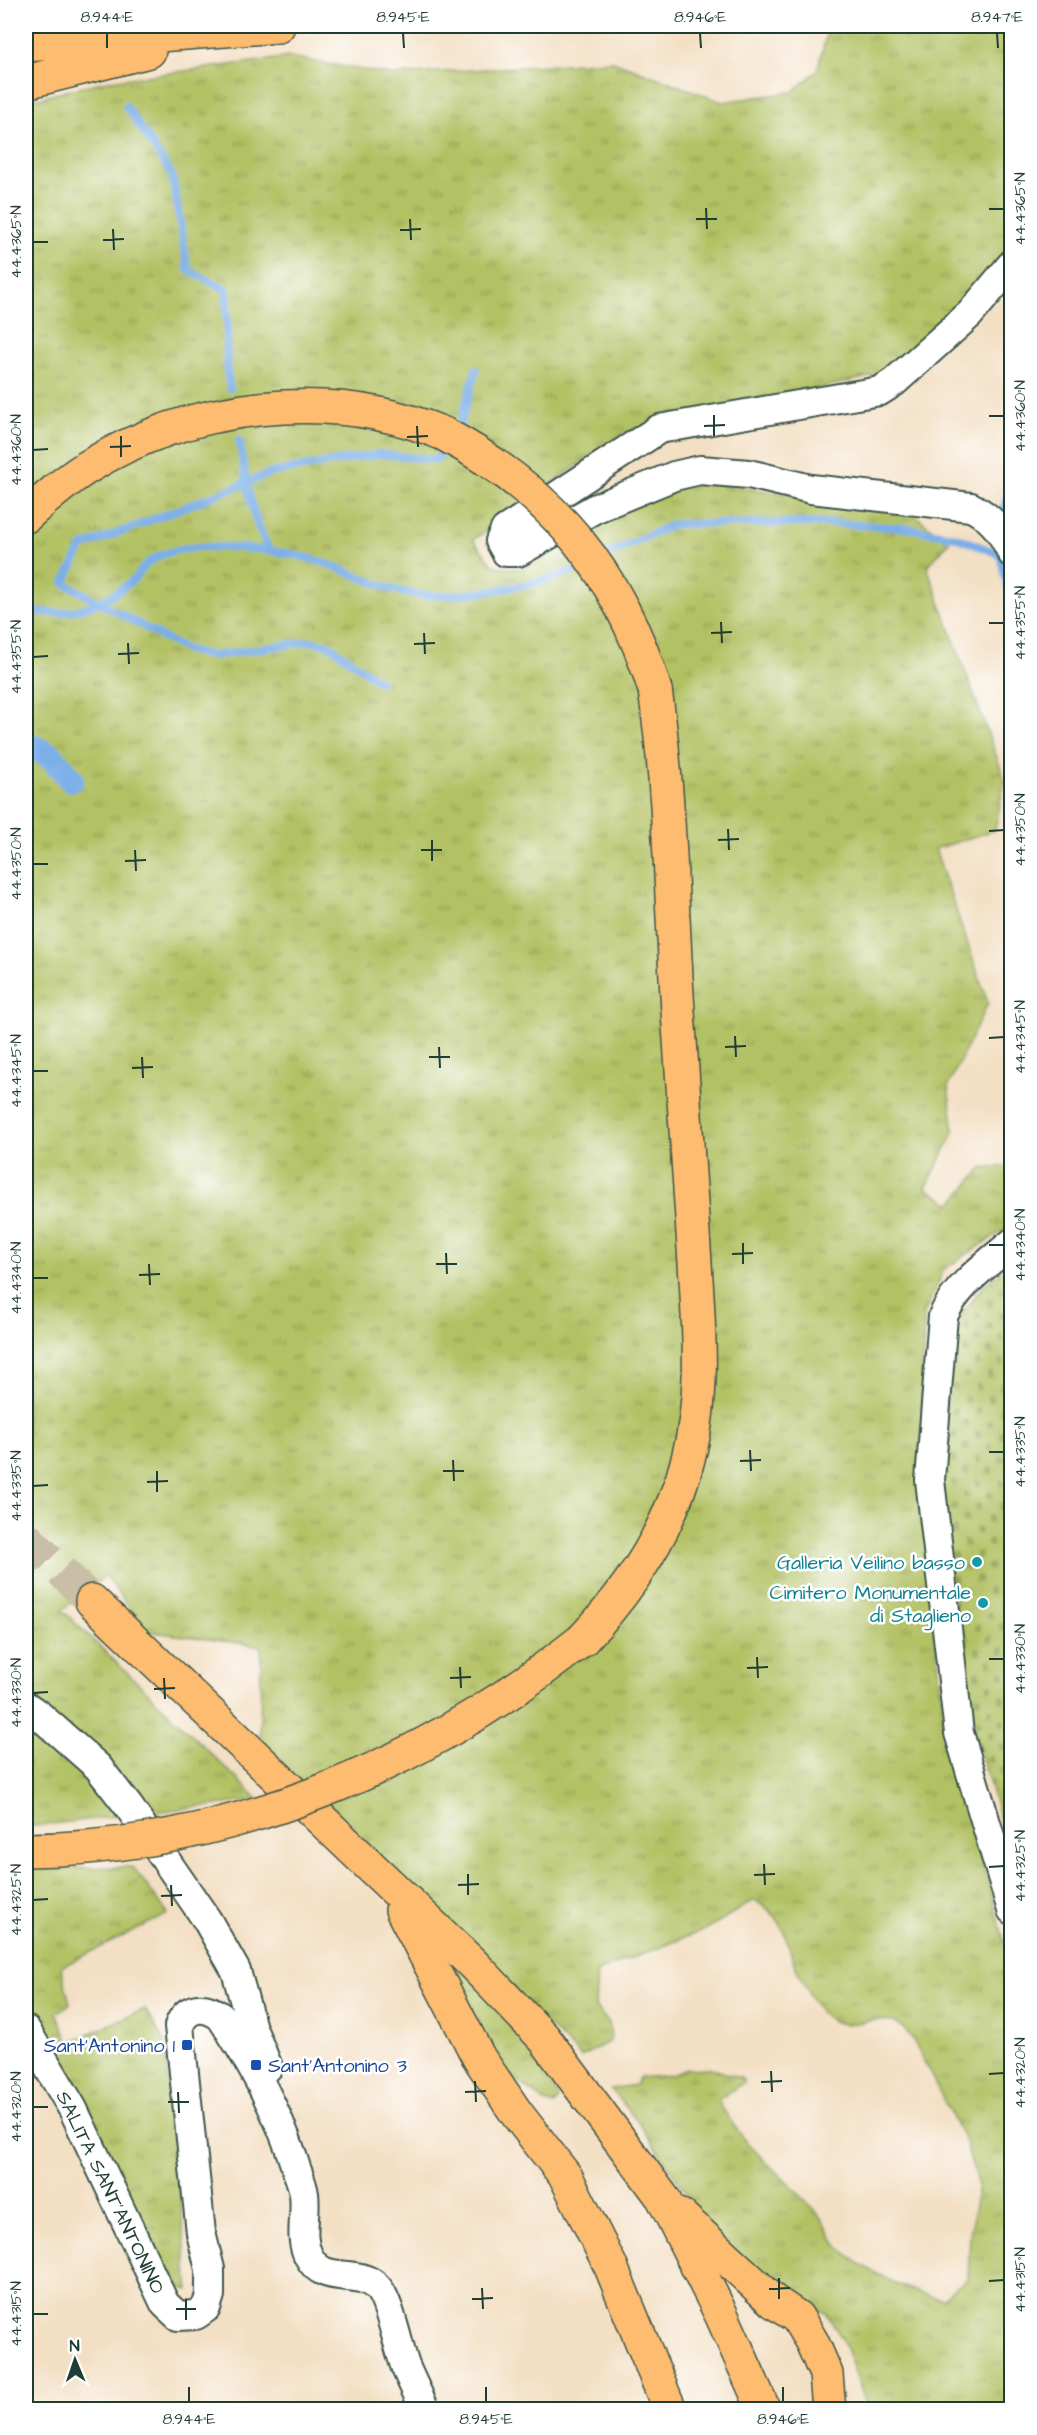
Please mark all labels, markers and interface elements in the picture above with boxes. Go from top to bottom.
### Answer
text: 8.944°E [81,7,134,28]
text: 8.945°E [376,7,430,28]
text: 8.946°E [674,7,726,28]
text: 8.947°E [971,7,1023,28]
text: 44.4365°N [1010,172,1031,246]
text: 44.4365°N [6,205,27,279]
text: 44.4360°N [1010,380,1031,452]
text: 44.4360°N [6,414,27,486]
text: 44.4355°N [1010,586,1031,660]
text: 44.4355°N [6,620,27,694]
text: 44.4350°N [1010,793,1031,867]
text: 44.4350°N [6,827,27,901]
text: 44.4345°N [1010,1000,1031,1074]
text: 44.4345°N [6,1034,27,1108]
text: 44.4340°N [1010,1209,1031,1281]
text: 44.4340°N [6,1242,27,1314]
text: 44.4335°N [1010,1416,1031,1488]
text: 44.4335°N [6,1450,27,1522]
place label: Galleria Veilino basso [777,1549,965,1577]
marker: Galleria Veilino basso [970,1555,984,1569]
place label: Cimitero Monumentale di Staglieno [769,1579,971,1631]
marker: Cimitero Monumentale di Staglieno [976,1596,990,1610]
text: 44.4330°N [1010,1624,1031,1694]
text: 44.4330°N [6,1658,27,1728]
text: 44.4325°N [1010,1830,1031,1902]
text: 44.4325°N [6,1864,27,1936]
place label: Sant'Antonino 1 [44,2032,175,2060]
text: 44.4320°N [1010,2037,1031,2109]
marker: Sant'Antonino 1 [180,2038,194,2052]
place label: Sant'Antonino 3 [268,2052,407,2080]
marker: Sant'Antonino 3 [249,2058,263,2072]
text: 44.4320°N [6,2071,27,2143]
street label: SALITA SANT'ANTONINO [49,2086,171,2299]
text: 44.4315°N [1010,2247,1031,2313]
text: 44.4315°N [6,2281,27,2347]
north arrow [45,2330,105,2390]
text: N [69,2335,80,2357]
text: 8.944°E [163,2409,216,2430]
text: 8.945°E [459,2409,513,2430]
text: 8.946°E [757,2409,809,2430]

